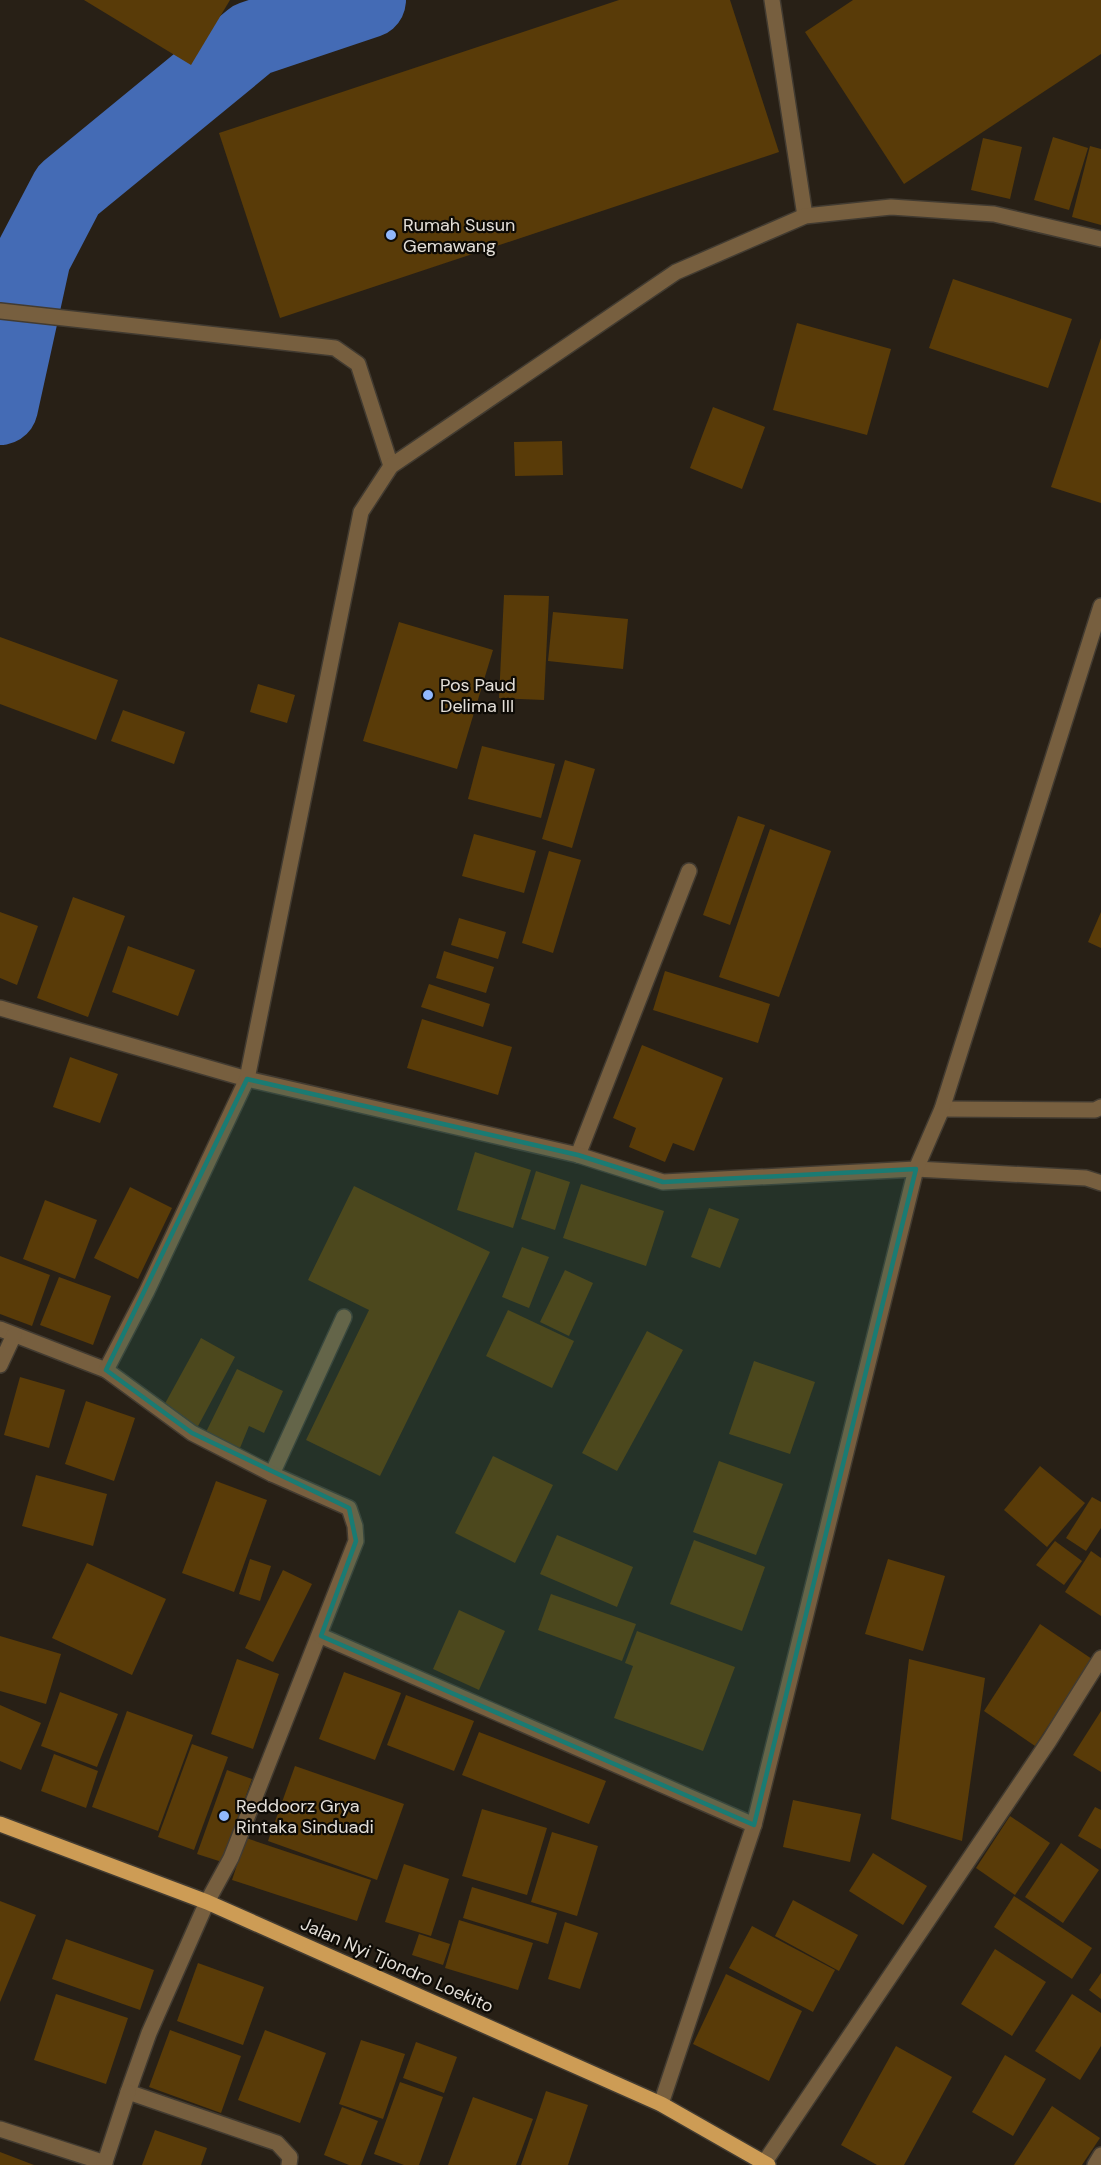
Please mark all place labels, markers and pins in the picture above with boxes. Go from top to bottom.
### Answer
place label: Rumah Susun Gemawang [403,213,515,258]
marker: Rumah Susun Gemawang [384,228,398,242]
place label: Pos Paud Delima III [440,673,516,718]
marker: Pos Paud Delima III [421,688,435,702]
place label: Reddoorz Grya Rintaka Sinduadi [236,1794,374,1839]
marker: Reddoorz Grya Rintaka Sinduadi [217,1809,231,1823]

